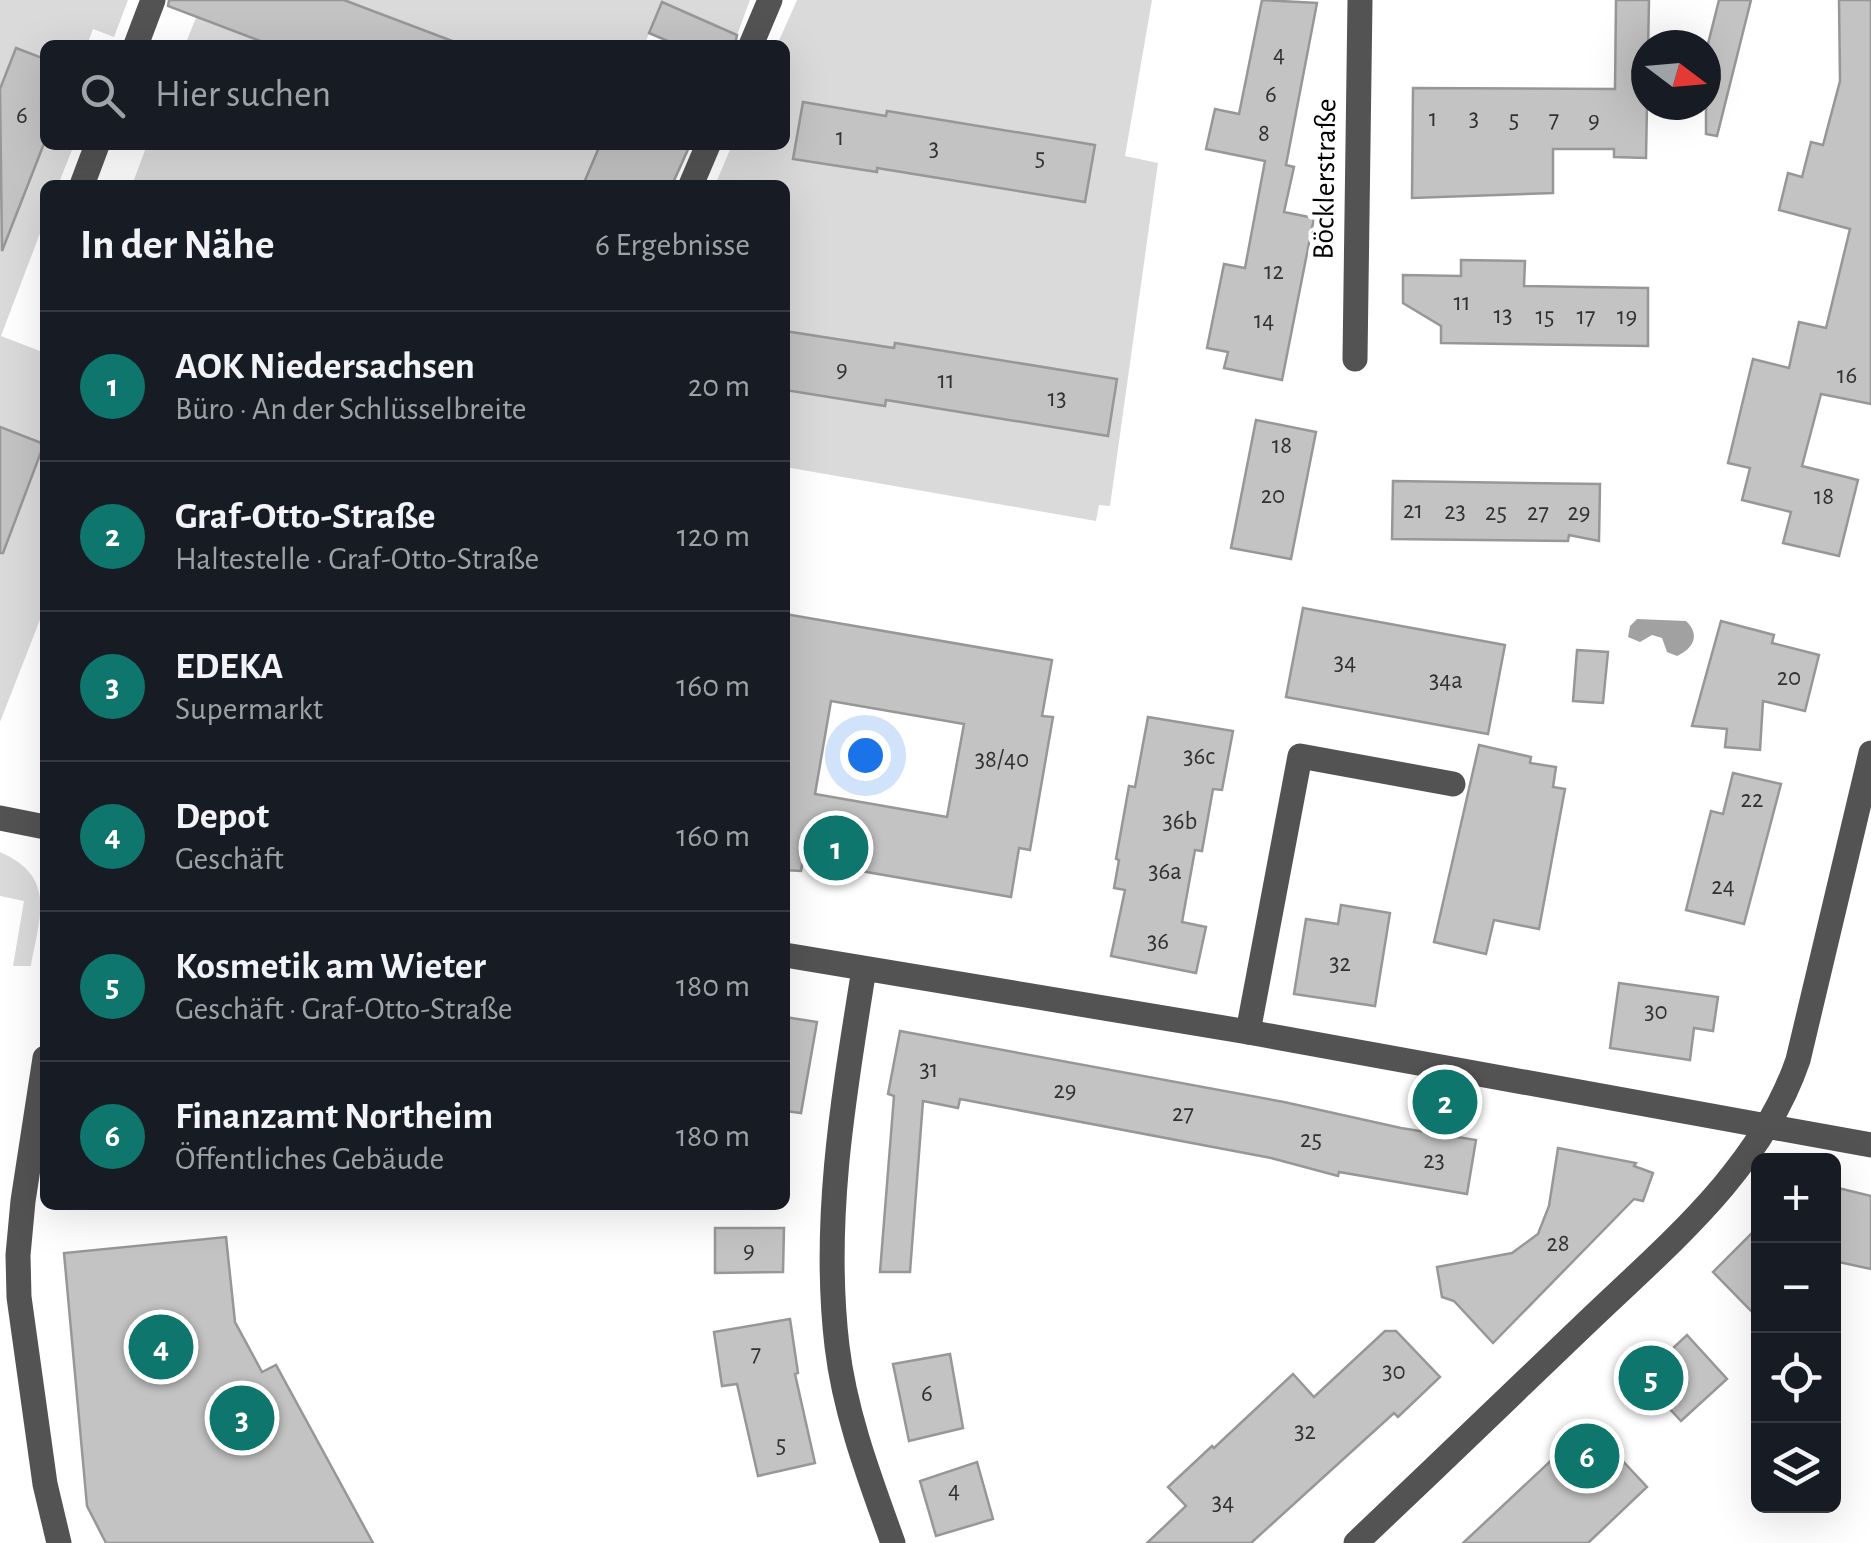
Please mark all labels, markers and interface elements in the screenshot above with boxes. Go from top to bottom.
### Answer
north arrow [1631,30,1721,120]
search box [40,40,790,150]
house number: 4 [1273,42,1285,67]
icon: search [75,68,130,123]
text: Hier suchen [155,76,331,114]
house number: 6 [1265,82,1277,107]
street label: Böcklerstraße [1309,98,1341,260]
house number: 6 [16,103,28,128]
house number: 1 [1429,106,1437,131]
house number: 3 [1469,106,1479,131]
house number: 5 [1509,107,1519,132]
house number: 7 [1549,107,1559,132]
house number: 9 [1588,108,1600,133]
house number: 8 [1258,121,1270,146]
house number: 1 [836,125,844,150]
house number: 3 [929,136,939,161]
house number: 5 [1035,145,1045,170]
text: In der Nähe [80,224,275,266]
text: 6 Ergebnisse [595,229,750,261]
house number: 12 [1264,259,1284,284]
house number: 11 [1453,290,1471,315]
house number: 13 [1494,303,1512,328]
house number: 15 [1535,304,1555,329]
house number: 17 [1576,304,1596,329]
house number: 19 [1617,304,1637,329]
house number: 14 [1254,308,1274,333]
text: AOK Niedersachsen [175,348,475,386]
house number: 9 [836,357,848,382]
house number: 16 [1837,363,1857,388]
house number: 11 [937,368,955,393]
text: 1 [107,370,118,402]
text: 20 m [688,370,750,402]
house number: 13 [1048,386,1066,411]
text: Büro · An der Schlüsselbreite [175,393,526,425]
house number: 18 [1272,433,1292,458]
house number: 20 [1261,483,1285,508]
house number: 18 [1814,484,1834,509]
text: Graf-Otto-Straße [175,498,436,536]
house number: 21 [1403,498,1423,523]
house number: 23 [1444,499,1466,524]
house number: 25 [1485,500,1507,525]
house number: 27 [1527,500,1549,525]
house number: 29 [1567,500,1591,525]
text: 2 [105,520,120,552]
text: 120 m [677,520,750,552]
text: Haltestelle · Graf-Otto-Straße [175,543,539,575]
text: EDEKA [175,648,283,686]
house number: 34 [1334,650,1356,675]
house number: 20 [1777,665,1801,690]
house number: 34a [1429,668,1463,693]
text: 3 [106,670,119,702]
text: 160 m [676,670,750,702]
text: Supermarkt [175,693,323,725]
your location [840,730,891,781]
house number: 36c [1183,744,1215,769]
house number: 38/40 [975,747,1029,772]
house number: 22 [1741,787,1763,812]
text: Depot [175,798,269,836]
house number: 36b [1163,809,1197,834]
pin: 1 [804,810,868,886]
text: 4 [104,820,121,852]
text: 160 m [676,820,750,852]
text: Geschäft [175,843,284,875]
house number: 36a [1148,859,1182,884]
house number: 24 [1711,874,1735,899]
house number: 36 [1147,929,1169,954]
text: Kosmetik am Wieter [175,948,486,986]
house number: 32 [1329,951,1351,976]
text: 5 [106,970,119,1002]
text: 180 m [676,970,750,1002]
text: Geschäft · Graf-Otto-Straße [175,993,513,1025]
house number: 30 [1644,999,1668,1024]
house number: 31 [920,1057,938,1082]
pin: 2 [1412,1064,1478,1140]
house number: 29 [1053,1078,1077,1103]
text: Finanzamt Northeim [175,1098,493,1136]
house number: 27 [1172,1101,1194,1126]
text: 6 [105,1120,120,1152]
text: 180 m [676,1120,750,1152]
house number: 25 [1300,1127,1322,1152]
text: Öffentliches Gebäude [175,1143,444,1175]
house number: 23 [1423,1148,1445,1173]
map controls [1751,1153,1841,1513]
button: + [1751,1153,1841,1243]
house number: 28 [1546,1231,1570,1256]
house number: 9 [743,1238,755,1263]
button: − [1751,1243,1841,1333]
pin: 4 [128,1310,194,1384]
button: locate [1751,1333,1841,1423]
pin: 5 [1618,1340,1684,1416]
house number: 7 [751,1341,761,1366]
house number: 30 [1382,1359,1406,1384]
pin: 3 [210,1380,274,1456]
house number: 6 [921,1381,933,1406]
pin: 6 [1554,1418,1620,1494]
house number: 32 [1294,1419,1316,1444]
button: layers [1751,1423,1841,1513]
house number: 5 [776,1432,786,1457]
house number: 4 [948,1478,960,1503]
house number: 34 [1212,1490,1234,1515]

